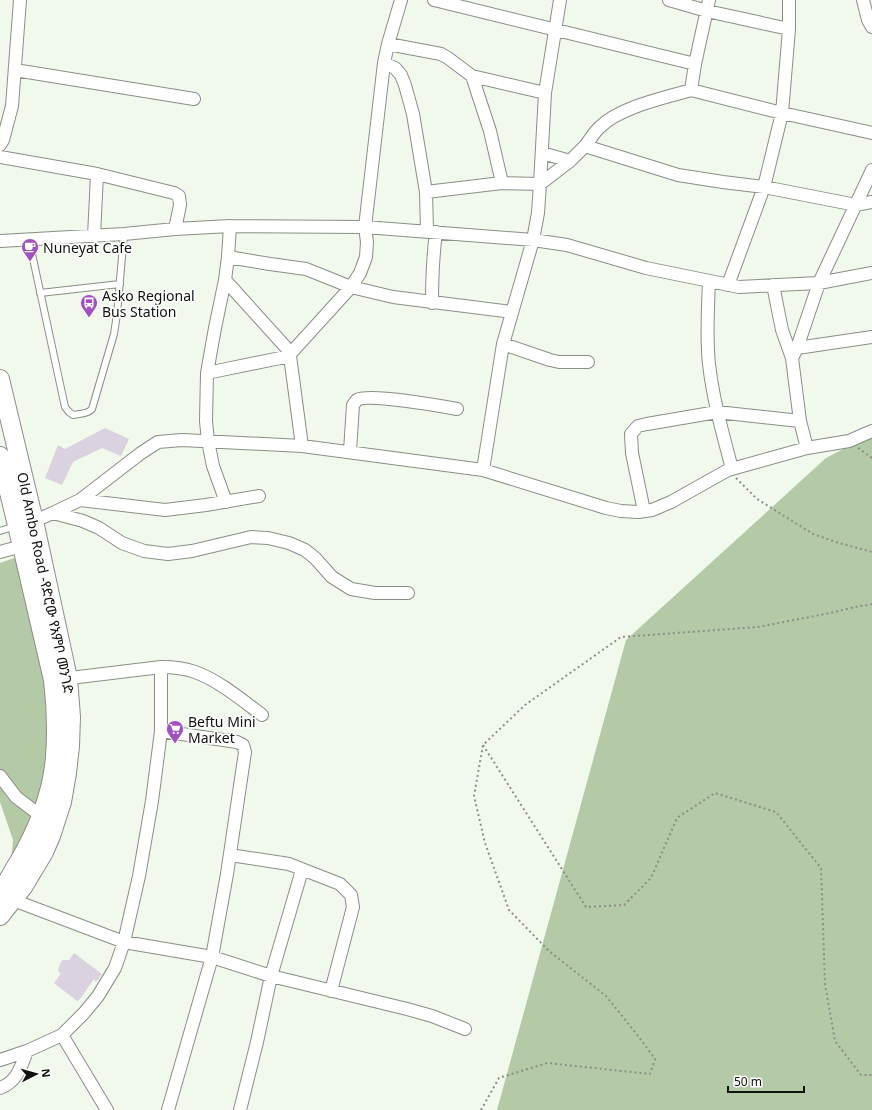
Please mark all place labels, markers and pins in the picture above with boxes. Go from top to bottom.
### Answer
cafe icon: Nuneyat Cafe [20,237,40,262]
place label: Nuneyat Cafe [43,238,132,257]
place label: Asko Regional Bus Station [102,286,195,321]
bus stop icon: Asko Regional Bus Station [79,293,99,318]
place label: Beftu Mini Market [188,712,256,747]
supermarket icon: Beftu Mini Market [165,719,185,744]

